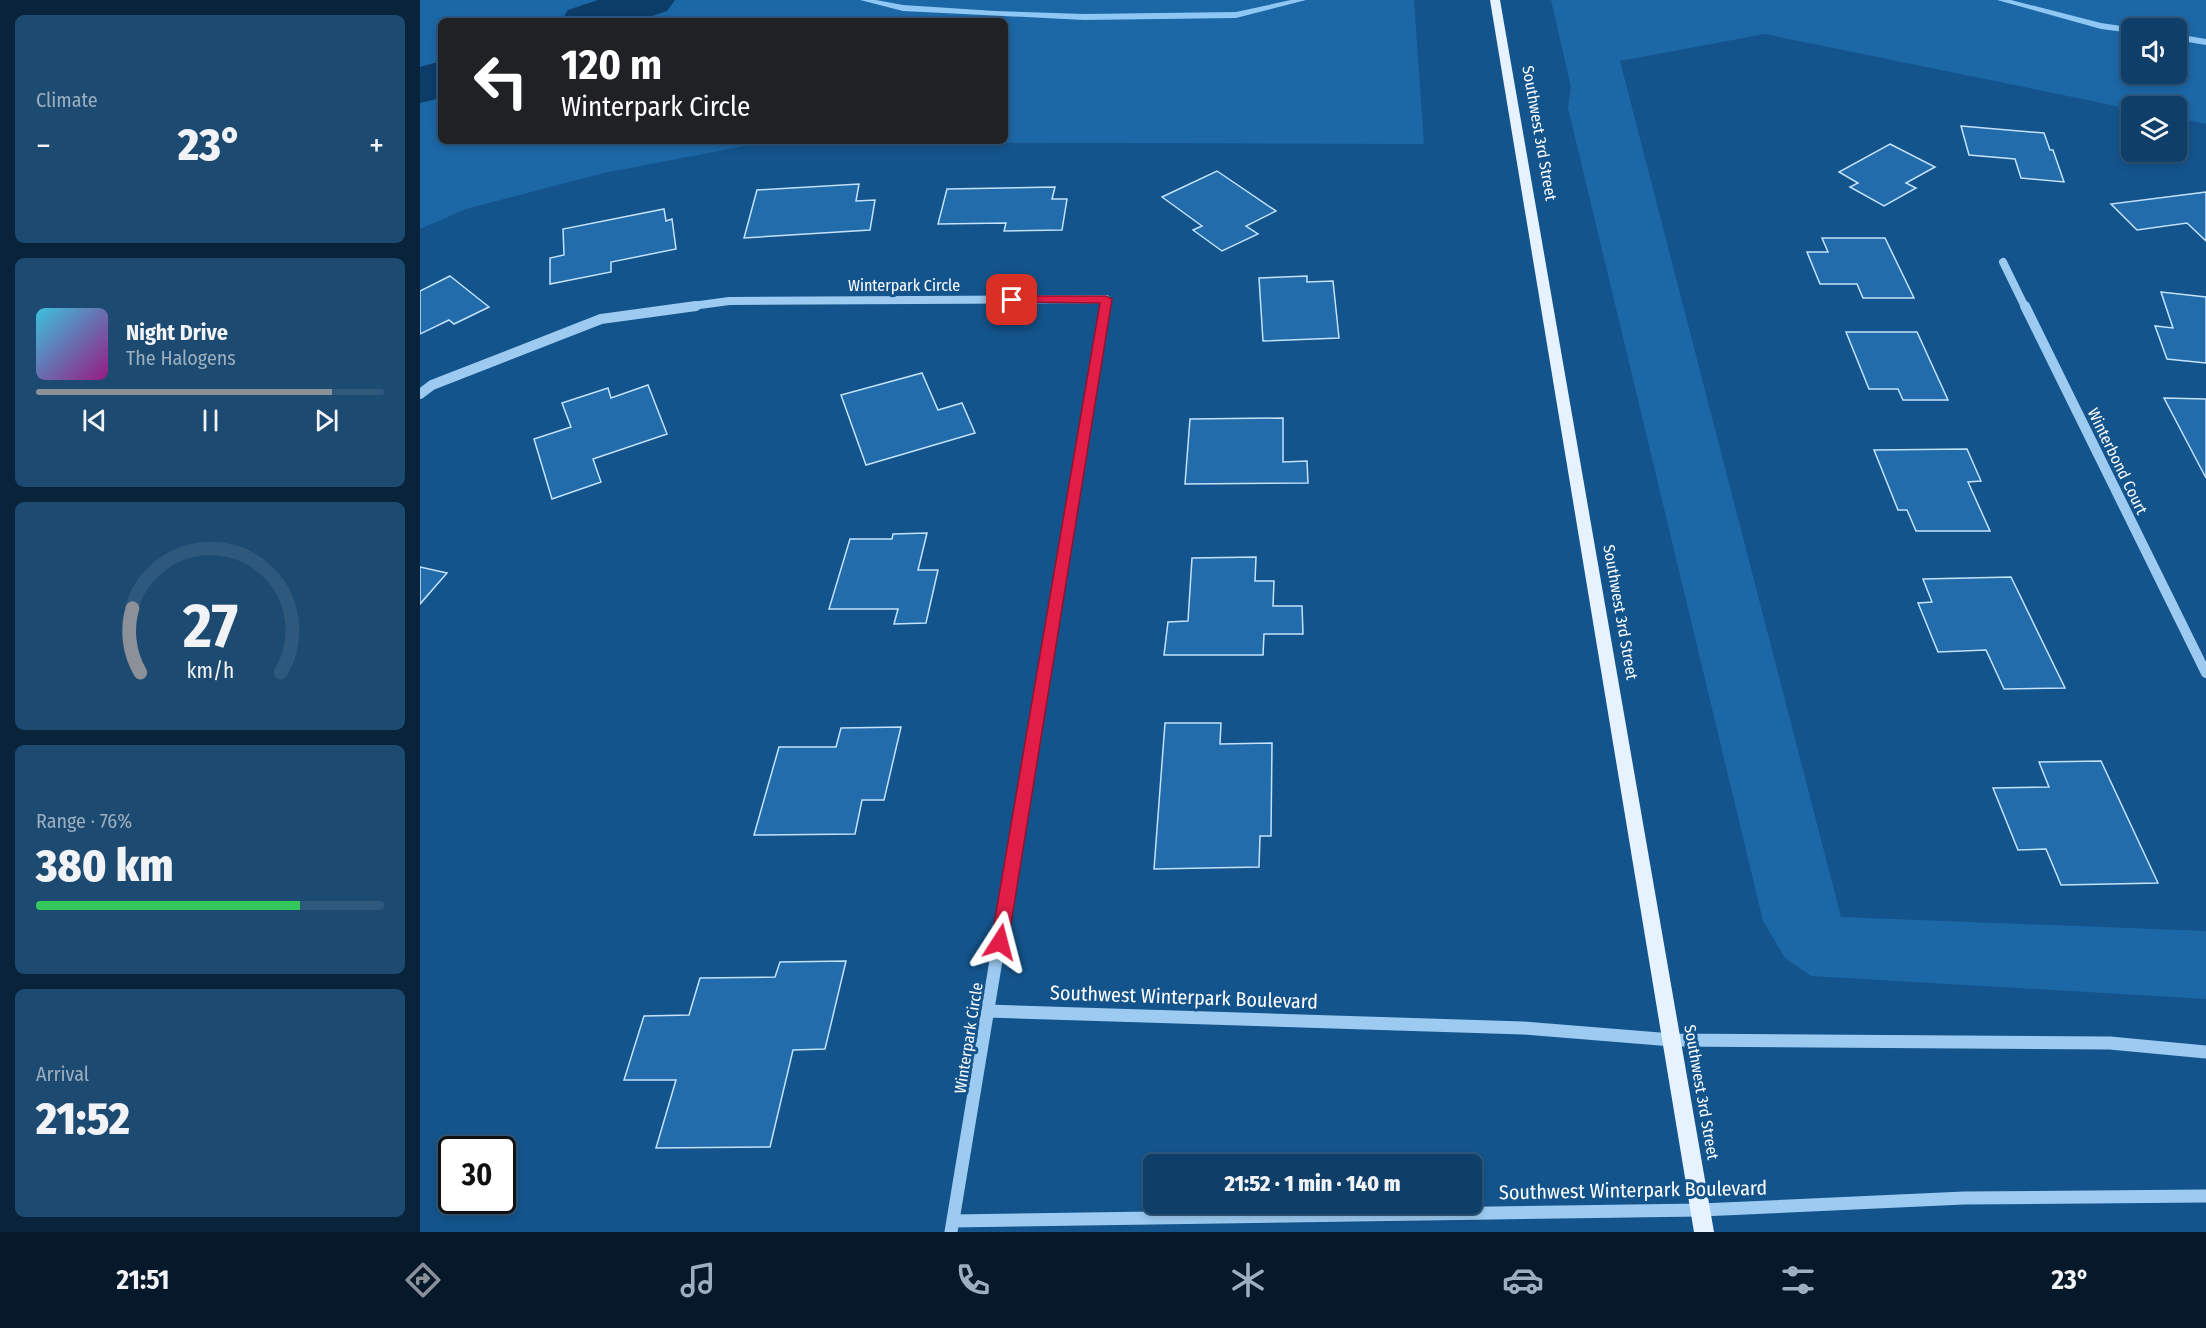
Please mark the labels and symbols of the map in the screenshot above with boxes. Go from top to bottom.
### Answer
street label: Southwest 3rd Street [1518,64,1561,203]
pin [986,274,1037,325]
street label: Winterpark Circle [848,276,960,295]
street label: Winterbond Court [2084,405,2152,518]
street label: Southwest 3rd Street [1599,543,1642,682]
position arrow [968,910,1032,974]
street label: Southwest Winterpark Boulevard [1050,980,1318,1014]
street label: Winterpark Circle [950,981,987,1095]
street label: Southwest 3rd Street [1680,1023,1723,1162]
speed limit sign: 30 [438,1136,516,1214]
street label: Southwest Winterpark Boulevard [1499,1176,1767,1204]

